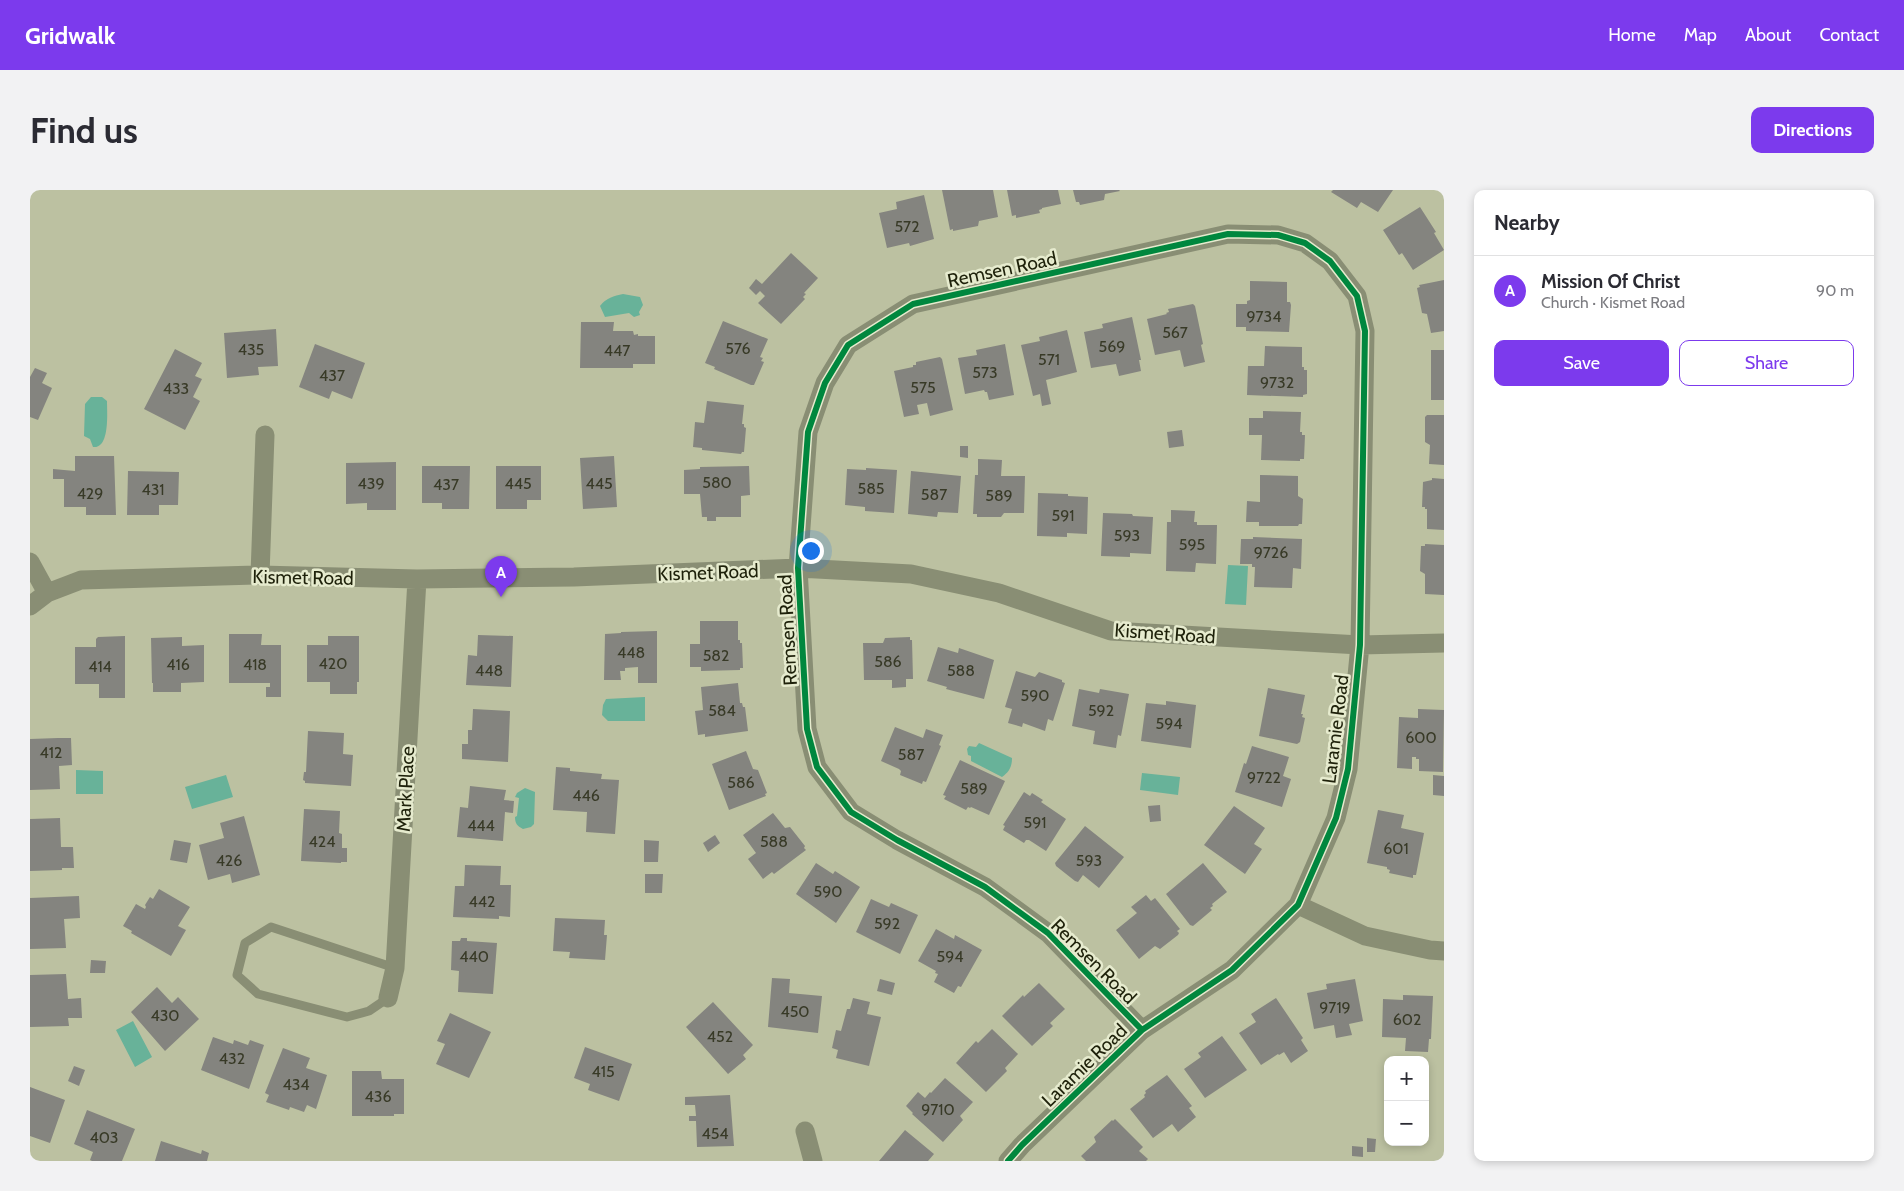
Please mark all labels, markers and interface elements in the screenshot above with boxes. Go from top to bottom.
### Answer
text: Gridwalk [25,21,115,50]
text: Home [1608,24,1656,46]
text: Map [1684,24,1717,46]
text: About [1745,24,1791,46]
text: Contact [1819,24,1879,46]
button: Directions [1751,107,1874,153]
text: Find us [30,109,138,152]
text: Nearby [1494,210,1560,235]
house number: 572 [894,217,920,236]
street label: Remsen Road [945,247,1059,292]
text: Mission Of Christ [1541,270,1680,293]
text: A [1505,281,1515,300]
text: 90 m [1816,281,1854,300]
text: Church · Kismet Road [1541,293,1685,312]
house number: 9734 [1246,307,1282,326]
house number: 567 [1162,323,1188,342]
house number: 569 [1099,337,1125,356]
house number: 576 [725,339,751,358]
house number: 435 [238,340,264,359]
button: Save [1494,340,1669,386]
button: Share [1679,340,1854,386]
house number: 447 [604,341,630,360]
house number: 571 [1038,350,1060,369]
house number: 573 [972,363,998,382]
house number: 437 [319,366,345,385]
house number: 9732 [1260,373,1294,392]
house number: 575 [910,378,936,397]
house number: 433 [163,379,189,398]
house number: 580 [702,473,732,492]
house number: 439 [358,474,385,493]
house number: 445 [504,474,532,493]
house number: 445 [585,474,613,493]
house number: 437 [433,475,459,494]
house number: 585 [857,479,885,498]
house number: 431 [141,480,165,499]
house number: 429 [77,484,103,503]
house number: 587 [921,485,947,504]
house number: 589 [985,486,1013,505]
house number: 591 [1052,506,1074,525]
house number: 593 [1114,526,1140,545]
house number: 595 [1179,535,1205,554]
your location [798,538,824,564]
house number: 9726 [1254,543,1288,562]
pin: A [485,556,517,597]
street label: Kismet Road [657,559,759,586]
street label: Kismet Road [252,565,354,590]
street label: Remsen Road [773,574,802,686]
street label: Kismet Road [1114,618,1216,649]
house number: 448 [617,643,645,662]
house number: 582 [703,646,729,665]
house number: 586 [874,652,902,671]
house number: 420 [319,654,347,673]
house number: 416 [166,655,190,674]
house number: 418 [243,655,267,674]
house number: 414 [88,657,112,676]
house number: 448 [475,661,503,680]
house number: 588 [947,661,975,680]
street label: Laramie Road [1317,673,1354,785]
house number: 590 [1021,686,1049,705]
house number: 584 [708,701,736,720]
house number: 592 [1088,701,1114,720]
house number: 594 [1156,714,1183,733]
house number: 600 [1405,728,1437,747]
house number: 412 [40,743,62,762]
street label: Mark Place [392,745,419,832]
house number: 587 [898,745,924,764]
house number: 9722 [1247,768,1281,787]
house number: 586 [727,773,755,792]
house number: 589 [960,779,988,798]
house number: 446 [572,786,600,805]
house number: 591 [1024,813,1046,832]
house number: 444 [467,816,495,835]
house number: 424 [309,832,335,851]
house number: 588 [760,832,788,851]
house number: 601 [1383,839,1409,858]
house number: 426 [216,851,242,870]
house number: 593 [1076,851,1102,870]
house number: 590 [814,882,842,901]
house number: 442 [469,892,495,911]
house number: 592 [874,914,900,933]
street label: Remsen Road [1046,914,1141,1009]
house number: 440 [459,947,489,966]
house number: 594 [937,947,964,966]
house number: 9719 [1319,998,1351,1017]
house number: 450 [780,1002,810,1021]
house number: 430 [150,1006,180,1025]
house number: 602 [1393,1010,1421,1029]
street label: Laramie Road [1037,1019,1132,1112]
house number: 452 [707,1027,733,1046]
house number: 432 [219,1049,245,1068]
map controls [1384,1056,1429,1146]
button: + [1384,1056,1429,1101]
house number: 415 [591,1062,615,1081]
house number: 434 [282,1075,310,1094]
house number: 436 [365,1087,392,1106]
house number: 9710 [921,1100,955,1119]
button: − [1384,1101,1429,1146]
house number: 454 [701,1124,729,1143]
house number: 403 [89,1128,119,1147]

